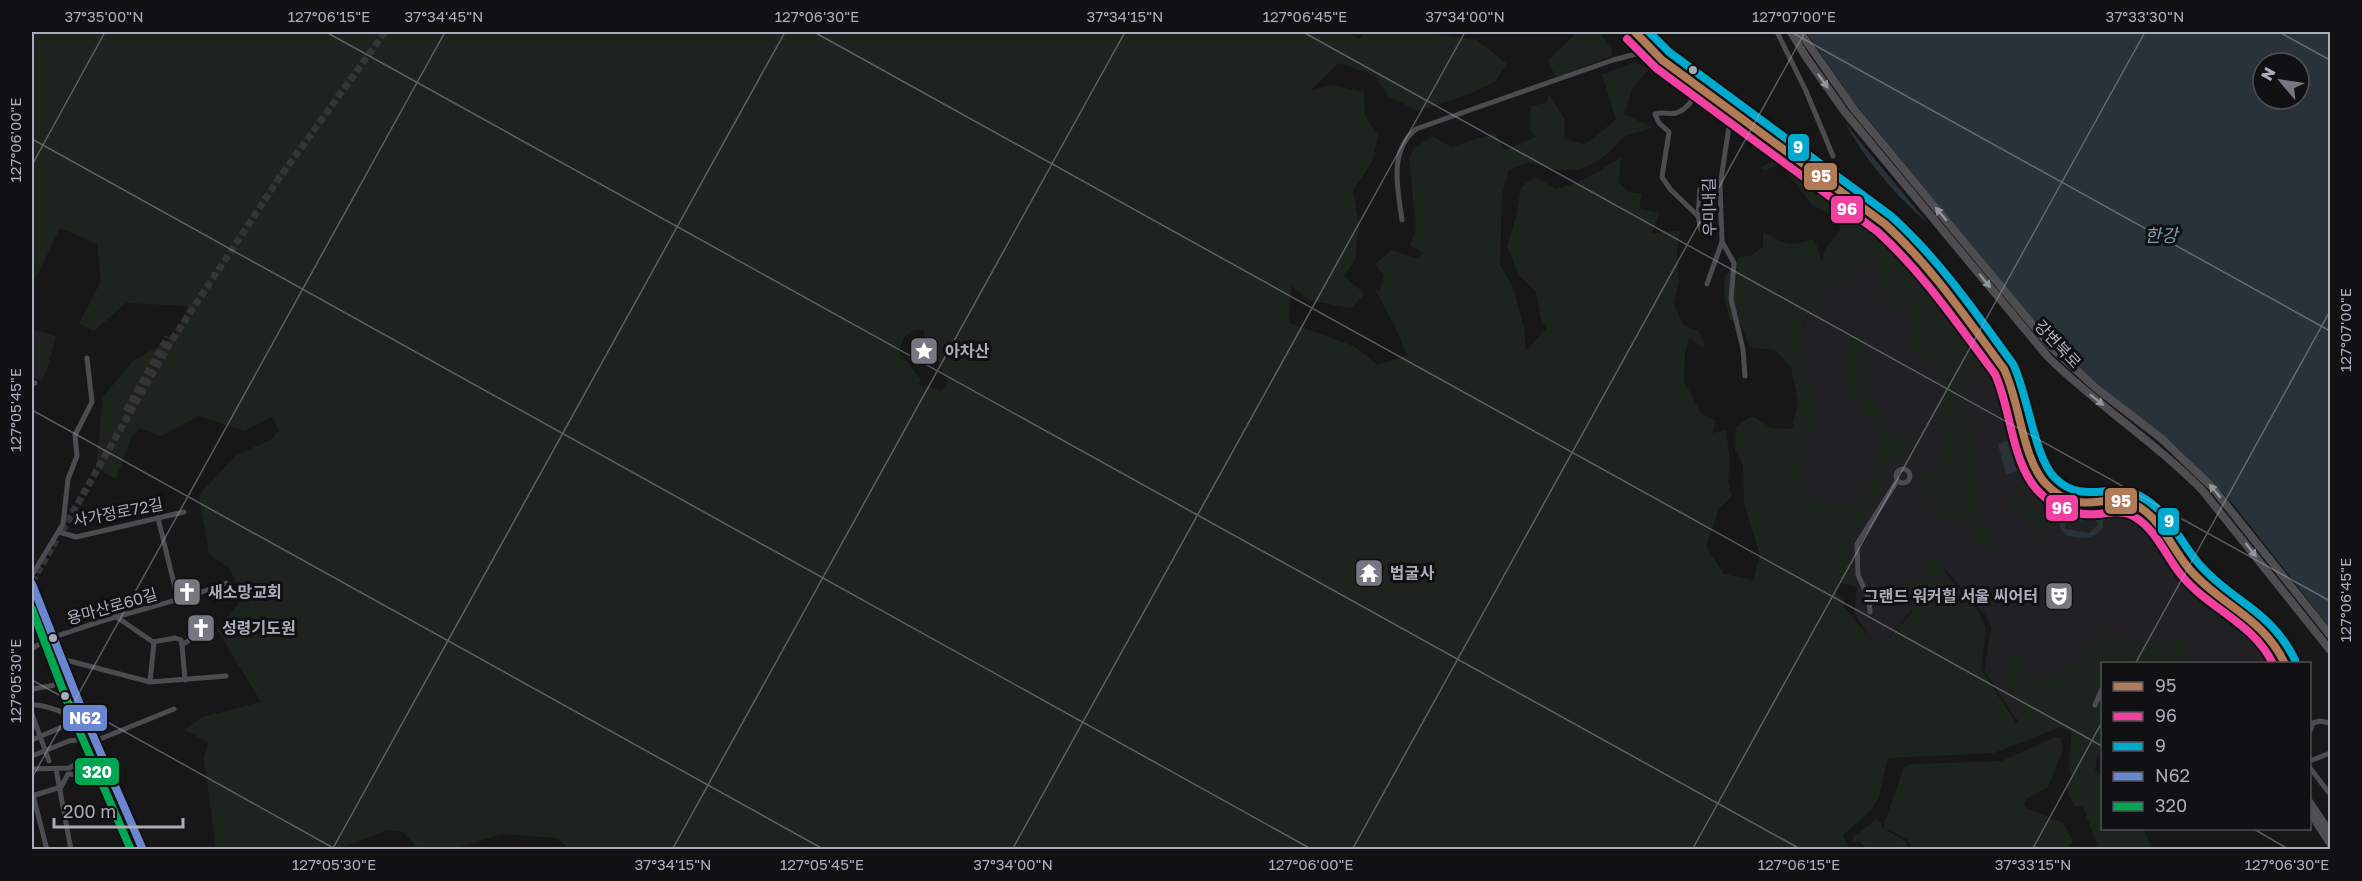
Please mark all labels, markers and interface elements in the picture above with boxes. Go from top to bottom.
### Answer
text: 37°35'00"N [64,7,144,25]
text: 127°06'15"E [288,7,370,25]
text: 37°34'45"N [405,7,483,25]
text: 127°06'30"E [775,7,859,25]
text: 37°34'15"N [1086,7,1164,25]
text: 127°06'45"E [1263,7,1347,25]
text: 37°34'00"N [1425,7,1505,25]
text: 127°07'00"E [1752,7,1836,25]
text: 37°33'30"N [2106,7,2184,25]
north arrow [2251,51,2311,111]
unlabelled marker [1687,64,1699,76]
text: N [2256,64,2280,84]
one-way arrow [1817,72,1829,88]
text: 127°06'00"E [6,97,24,183]
line badge: 9 [1787,133,1810,162]
text: 9 [1793,137,1803,157]
line badge: 95 [1803,162,1838,191]
text: 95 [1811,166,1831,186]
street label: 우미내길 [1698,177,1720,237]
line badge: 96 [1830,195,1864,224]
text: 96 [1837,199,1857,219]
one-way arrow [1935,206,1947,221]
water label: 한강 [2144,224,2180,246]
one-way arrow [1979,273,1992,289]
text: 127°07'00"E [2336,288,2354,372]
street label: 강변북로 [2031,316,2086,373]
place icon: 아차산 [908,335,940,367]
place label: 아차산 [945,341,989,361]
text: 127°05'45"E [6,368,24,452]
one-way arrow [2089,394,2105,407]
one-way arrow [2209,484,2222,499]
line badge: 95 [2104,487,2138,515]
text: 95 [2111,491,2131,511]
street label: 사가정로72길 [71,493,165,531]
line badge: 96 [2045,494,2079,522]
text: 96 [2052,498,2072,518]
line badge: 9 [2157,507,2180,536]
text: 9 [2164,511,2174,531]
one-way arrow [2245,542,2258,558]
temple icon: 법굴사 [1353,557,1385,589]
text: 127°06'45"E [2336,558,2354,642]
place label: 법굴사 [1390,563,1434,583]
church icon: 새소망교회 [171,576,203,608]
theatre icon: 그랜드 워커힐 서울 씨어터 [2043,580,2075,612]
place label: 새소망교회 [208,582,282,602]
street label: 용마산로60길 [64,584,160,628]
place label: 그랜드 워커힐 서울 씨어터 [1864,586,2038,606]
church icon: 성령기도원 [185,612,217,644]
place label: 성령기도원 [222,618,296,638]
unlabelled marker [47,632,59,644]
text: 127°05'30"E [6,639,24,723]
legend [2101,662,2311,830]
text: 95 [2155,674,2176,696]
unlabelled marker [59,690,71,702]
line badge: N62 [62,704,108,732]
text: 96 [2155,704,2177,726]
text: N62 [69,708,101,728]
text: 9 [2155,734,2166,756]
line badge: 320 [74,757,120,786]
text: 320 [82,762,112,782]
text: N62 [2155,764,2190,786]
scale bar [54,791,183,829]
text: 320 [2155,794,2187,816]
text: 200 m [63,800,116,822]
text: 127°05'30"E [292,855,376,873]
text: 37°34'15"N [634,855,712,873]
text: 127°05'45"E [780,855,864,873]
text: 37°34'00"N [973,855,1053,873]
text: 127°06'00"E [1268,855,1354,873]
text: 127°06'15"E [1758,855,1840,873]
text: 37°33'15"N [1995,855,2071,873]
text: 127°06'30"E [2245,855,2329,873]

